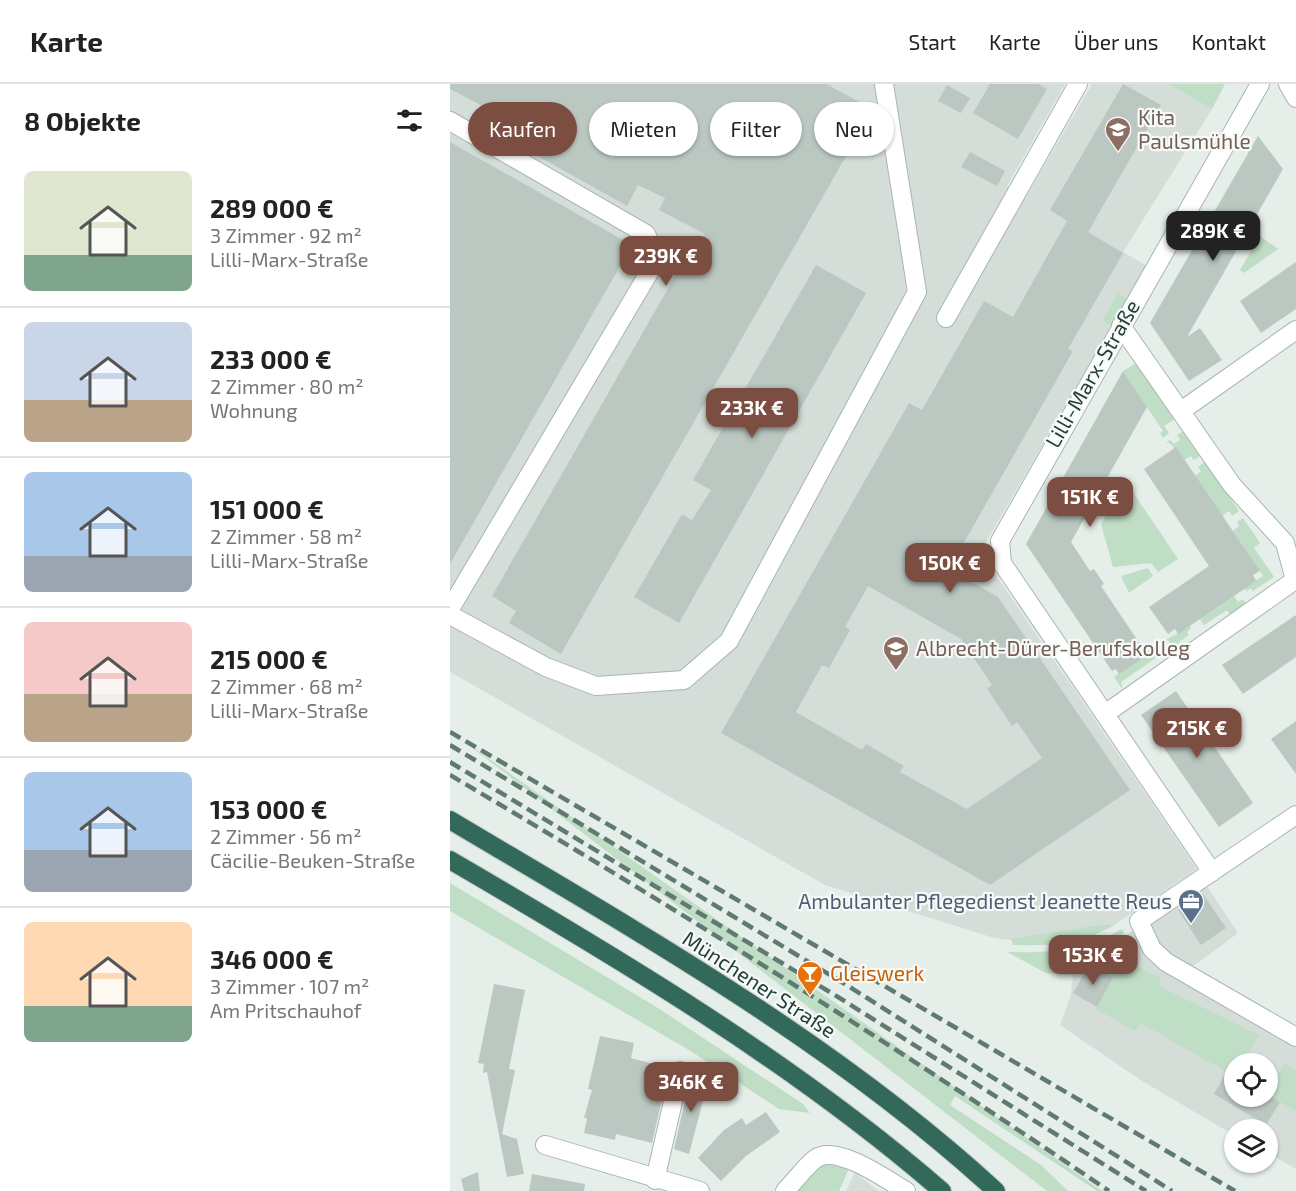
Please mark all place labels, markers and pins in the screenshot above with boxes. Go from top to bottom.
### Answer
place label: Kita Paulsmühle [1138,104,1251,153]
school or university icon: Kita Paulsmühle [1103,115,1133,153]
pin: 289K € [1164,211,1262,262]
pin: 239K € [617,236,715,287]
pin: 233K € [703,388,801,439]
pin: 151K € [1041,477,1139,528]
pin: 150K € [901,543,999,594]
school or university icon: Albrecht-Dürer-Berufskolleg [881,634,911,672]
place label: Albrecht-Dürer-Berufskolleg [916,635,1190,660]
pin: 215K € [1148,708,1246,759]
office icon: Ambulanter Pflegedienst Jeanette Reus [1176,887,1206,925]
place label: Ambulanter Pflegedienst Jeanette Reus [798,888,1172,913]
pin: 153K € [1044,935,1142,986]
bar icon: Gleiswerk [795,959,825,997]
place label: Gleiswerk [830,960,925,985]
pin: 346K € [642,1062,740,1113]

